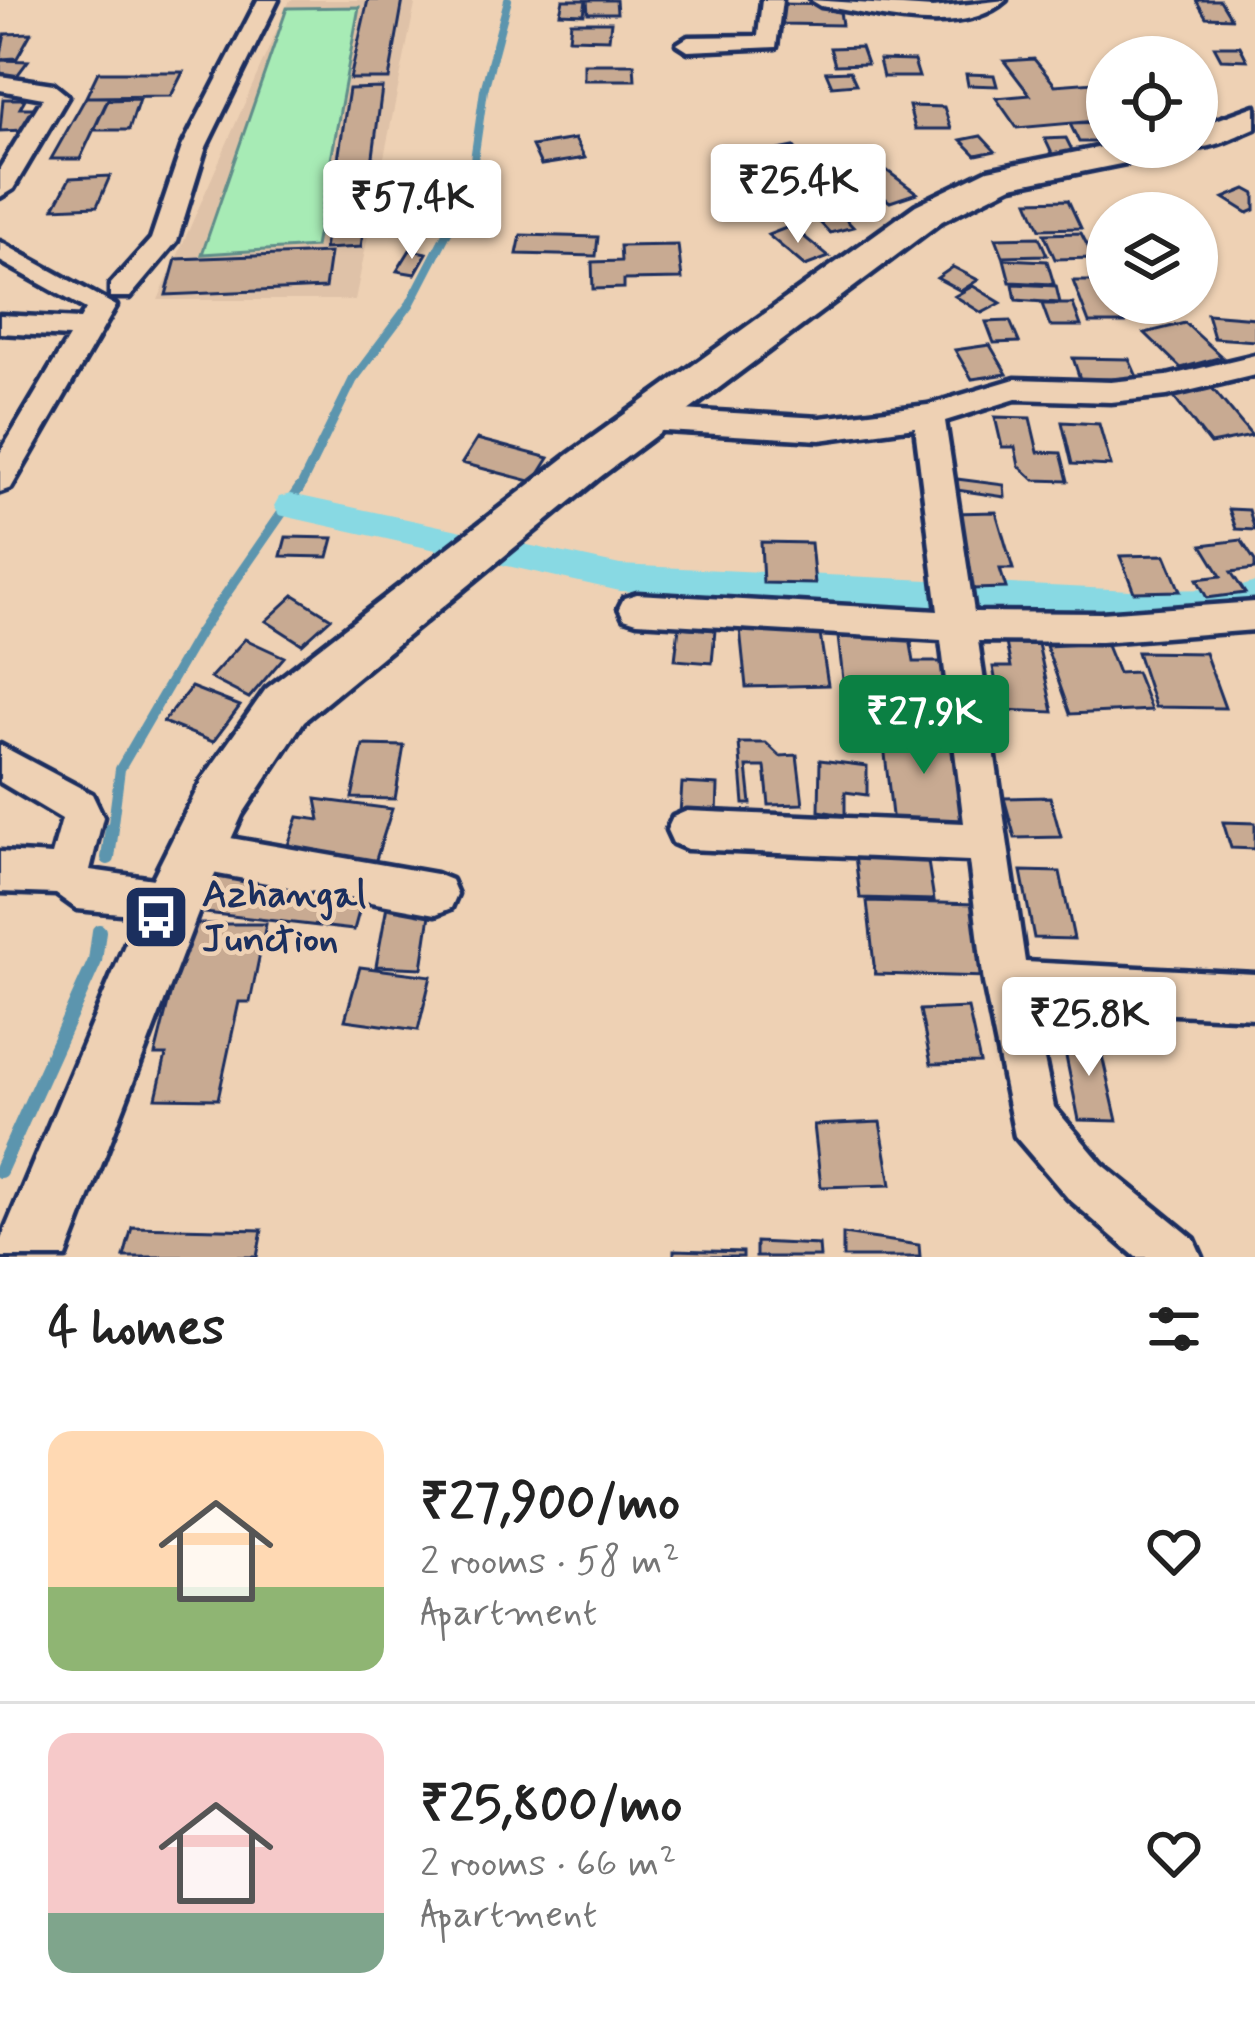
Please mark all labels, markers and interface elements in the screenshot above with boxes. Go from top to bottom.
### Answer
map controls [1086,36,1218,324]
button: locate [1086,36,1218,168]
pin: ₹25.4K [700,144,896,246]
text: ₹25.4K [738,157,858,208]
pin: ₹57.4K [314,160,510,262]
text: ₹57.4K [350,173,474,224]
button: layers [1086,192,1218,324]
pin: ₹27.9K [826,675,1022,777]
text: ₹27.9K [866,688,982,739]
place label: Azhangal Junction [202,870,366,966]
bus stop icon: Azhangal Junction [121,882,191,952]
pin: ₹25.8K [991,977,1187,1079]
text: ₹25.8K [1029,990,1149,1041]
text: 4 homes [48,1296,225,1362]
icon: filters [1141,1296,1207,1362]
text: ₹27,900/mo [420,1471,680,1537]
icon: home [144,1479,288,1623]
icon: heart [1141,1518,1207,1584]
text: 2 rooms · 58 m² [420,1537,680,1588]
text: Apartment [420,1588,597,1639]
text: ₹25,800/mo [420,1773,682,1839]
icon: home [144,1781,288,1925]
icon: heart [1141,1820,1207,1886]
text: 2 rooms · 66 m² [420,1839,676,1890]
text: Apartment [420,1890,597,1941]

